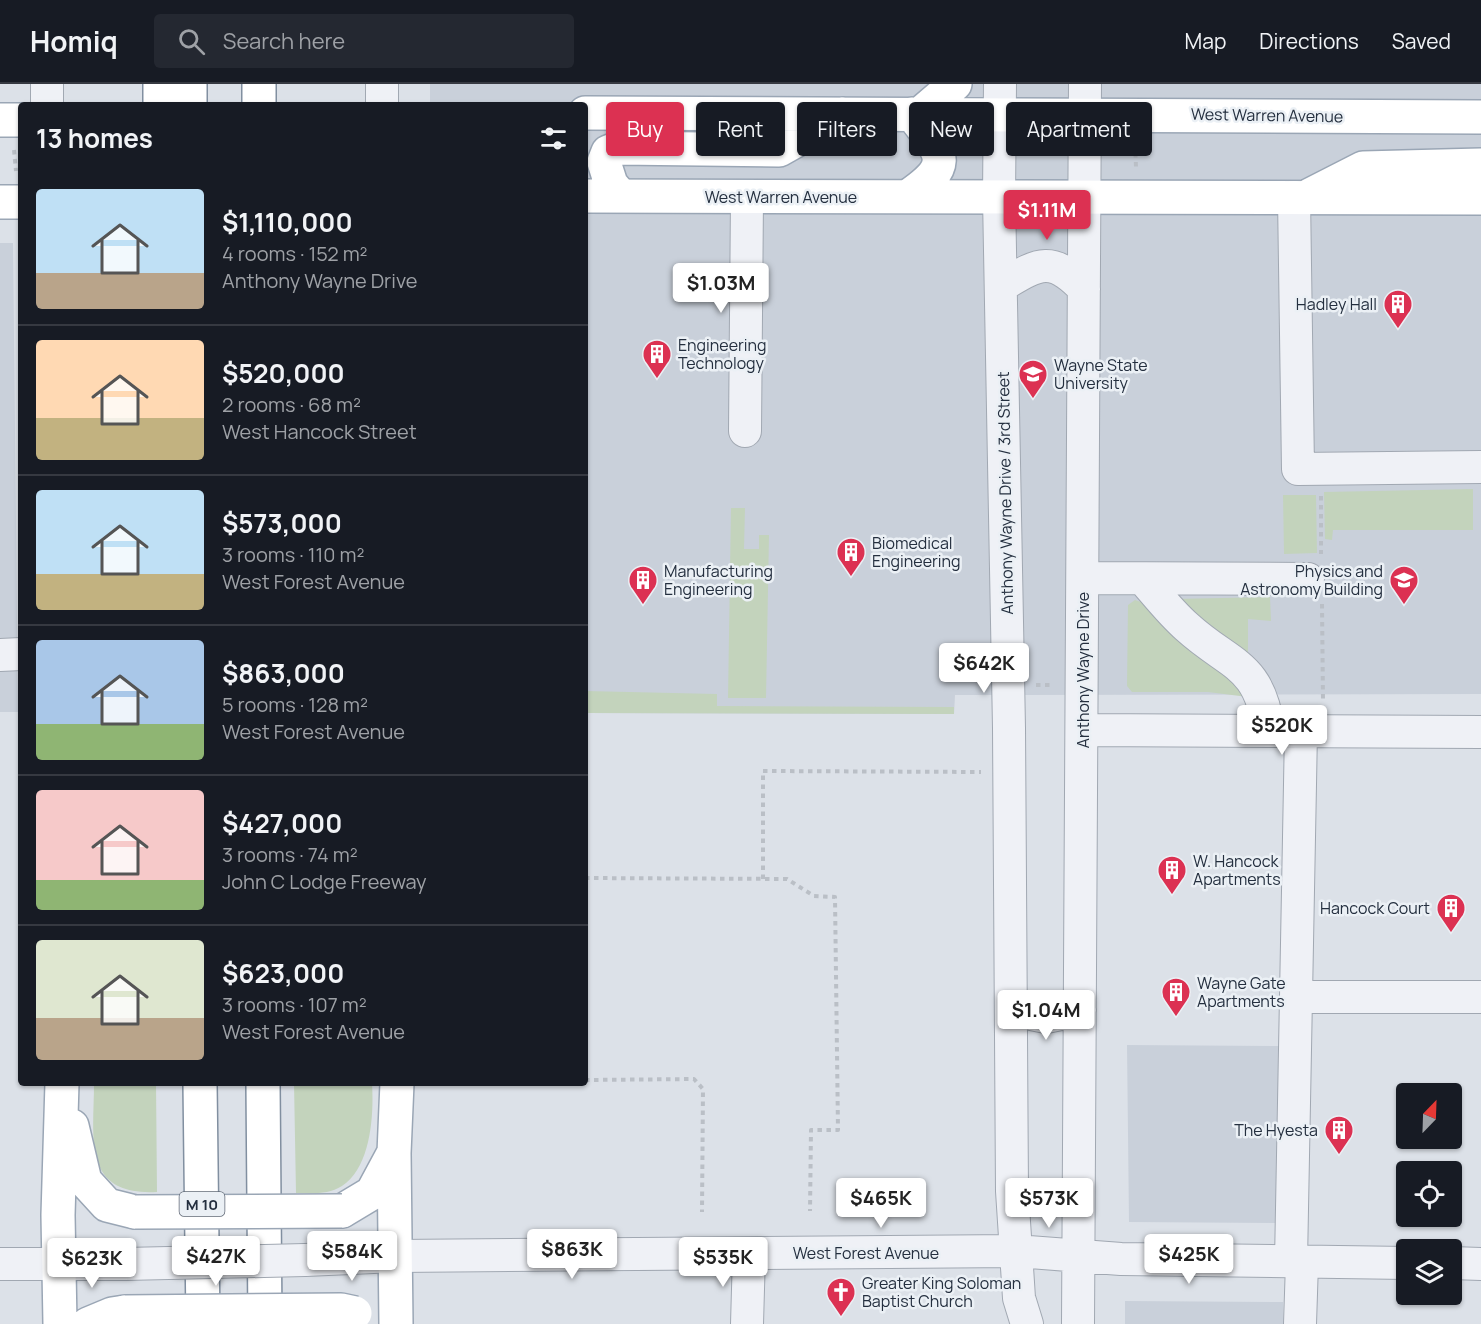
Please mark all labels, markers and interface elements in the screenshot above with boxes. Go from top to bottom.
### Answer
search box [154,14,574,68]
text: Homiq [30,22,118,60]
icon: search [175,25,208,58]
text: Search here [223,26,345,56]
text: Map [1185,27,1226,55]
text: Directions [1259,27,1359,55]
text: Saved [1392,27,1451,55]
chip: Buy [606,102,684,156]
chip: Rent [696,102,785,156]
chip: Filters [797,102,897,156]
chip: New [909,102,994,156]
chip: Apartment [1006,102,1152,156]
street label: West Warren Avenue [1191,103,1343,127]
text: 13 homes [36,120,153,156]
icon: filters [537,122,570,155]
street label: West Warren Avenue [705,186,857,208]
pin: $1.11M [998,190,1096,241]
text: $1.11M [1018,196,1076,223]
text: $1,110,000 [222,204,353,240]
icon: home [84,213,156,285]
text: 4 rooms · 152 m² [222,240,368,267]
pin: $1.03M [672,263,770,314]
text: Anthony Wayne Drive [222,267,417,294]
text: $1.03M [687,269,755,296]
building icon: Hadley Hall [1382,288,1414,330]
place label: Hadley Hall [1296,293,1377,315]
place label: Engineering Technology [678,334,766,374]
building icon: Engineering Technology [641,338,673,380]
place label: Wayne State University [1054,354,1148,394]
text: $520,000 [222,355,345,391]
school or university icon: Wayne State University [1017,358,1049,400]
icon: home [84,364,156,436]
street label: Anthony Wayne Drive / 3rd Street [992,371,1018,615]
text: 2 rooms · 68 m² [222,391,361,418]
text: West Hancock Street [222,418,417,445]
text: $573,000 [222,505,342,541]
icon: home [84,514,156,586]
place label: Biomedical Engineering [872,532,960,572]
building icon: Biomedical Engineering [835,536,867,578]
text: 3 rooms · 110 m² [222,541,364,568]
place label: Manufacturing Engineering [664,560,773,600]
place label: Physics and Astronomy Building [1240,560,1383,600]
building icon: Manufacturing Engineering [627,564,659,606]
school or university icon: Physics and Astronomy Building [1388,564,1420,606]
text: West Forest Avenue [222,568,405,595]
street label: Anthony Wayne Drive [1072,592,1094,748]
pin: $642K [942,643,1026,694]
text: $642K [953,649,1015,676]
text: $863,000 [222,655,345,691]
icon: home [84,664,156,736]
text: 5 rooms · 128 m² [222,691,368,718]
pin: $520K [1240,705,1324,756]
text: $520K [1251,711,1313,738]
text: West Forest Avenue [222,718,405,745]
text: $427,000 [222,805,342,841]
icon: home [84,814,156,886]
text: 3 rooms · 74 m² [222,841,358,868]
place label: W. Hancock Apartments [1193,850,1281,890]
building icon: W. Hancock Apartments [1156,854,1188,896]
text: John C Lodge Freeway [222,868,426,895]
building icon: Hancock Court [1435,892,1467,934]
place label: Hancock Court [1320,897,1430,919]
text: $623,000 [222,955,344,991]
icon: home [84,964,156,1036]
place label: Wayne Gate Apartments [1197,972,1286,1012]
building icon: Wayne Gate Apartments [1160,976,1192,1018]
pin: $1.04M [997,990,1095,1041]
text: 3 rooms · 107 m² [222,991,367,1018]
text: $1.04M [1011,996,1081,1023]
text: West Forest Avenue [222,1018,405,1045]
north arrow [1396,1083,1462,1149]
map controls [1396,1083,1462,1305]
building icon: The Hyesta [1323,1114,1355,1156]
place label: The Hyesta [1234,1119,1318,1141]
button: locate [1396,1161,1462,1227]
pin: $465K [839,1178,923,1229]
pin: $573K [1007,1178,1091,1229]
text: $465K [850,1184,912,1211]
text: $573K [1019,1184,1079,1211]
road number: M 10 [180,1192,224,1216]
pin: $863K [530,1229,614,1280]
pin: $584K [310,1231,394,1282]
pin: $425K [1147,1234,1231,1285]
text: $863K [541,1235,603,1262]
pin: $427K [174,1236,258,1287]
text: $584K [321,1237,383,1264]
pin: $535K [681,1237,765,1288]
pin: $623K [50,1238,134,1289]
button: layers [1396,1239,1462,1305]
text: $425K [1158,1240,1220,1267]
text: $427K [186,1242,246,1269]
street label: West Forest Avenue [793,1242,939,1264]
text: $535K [693,1243,753,1270]
text: $623K [61,1244,123,1271]
place label: Greater King Soloman Baptist Church [862,1272,1021,1312]
church icon: Greater King Soloman Baptist Church [825,1276,857,1318]

